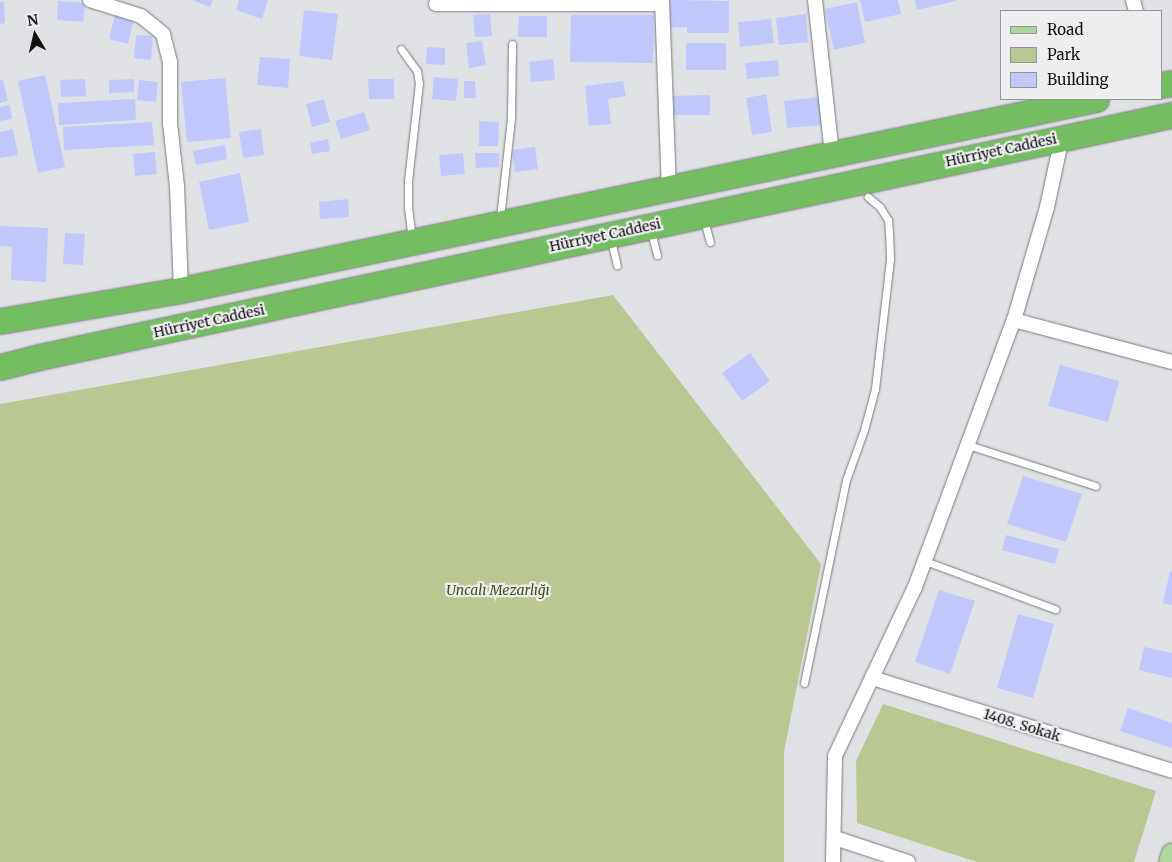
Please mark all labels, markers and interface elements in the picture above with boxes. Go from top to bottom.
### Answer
north arrow [10,10,60,60]
text: N [26,10,40,30]
legend [1000,10,1162,100]
text: Road [1047,20,1083,39]
text: Park [1047,45,1080,64]
text: Building [1047,70,1109,89]
street label: Hürriyet Caddesi [944,130,1058,170]
street label: Hürriyet Caddesi [548,215,662,255]
street label: Hürriyet Caddesi [152,301,266,341]
park label: Uncalı Mezarlığı [446,582,550,598]
street label: 1408. Sokak [981,705,1063,745]

